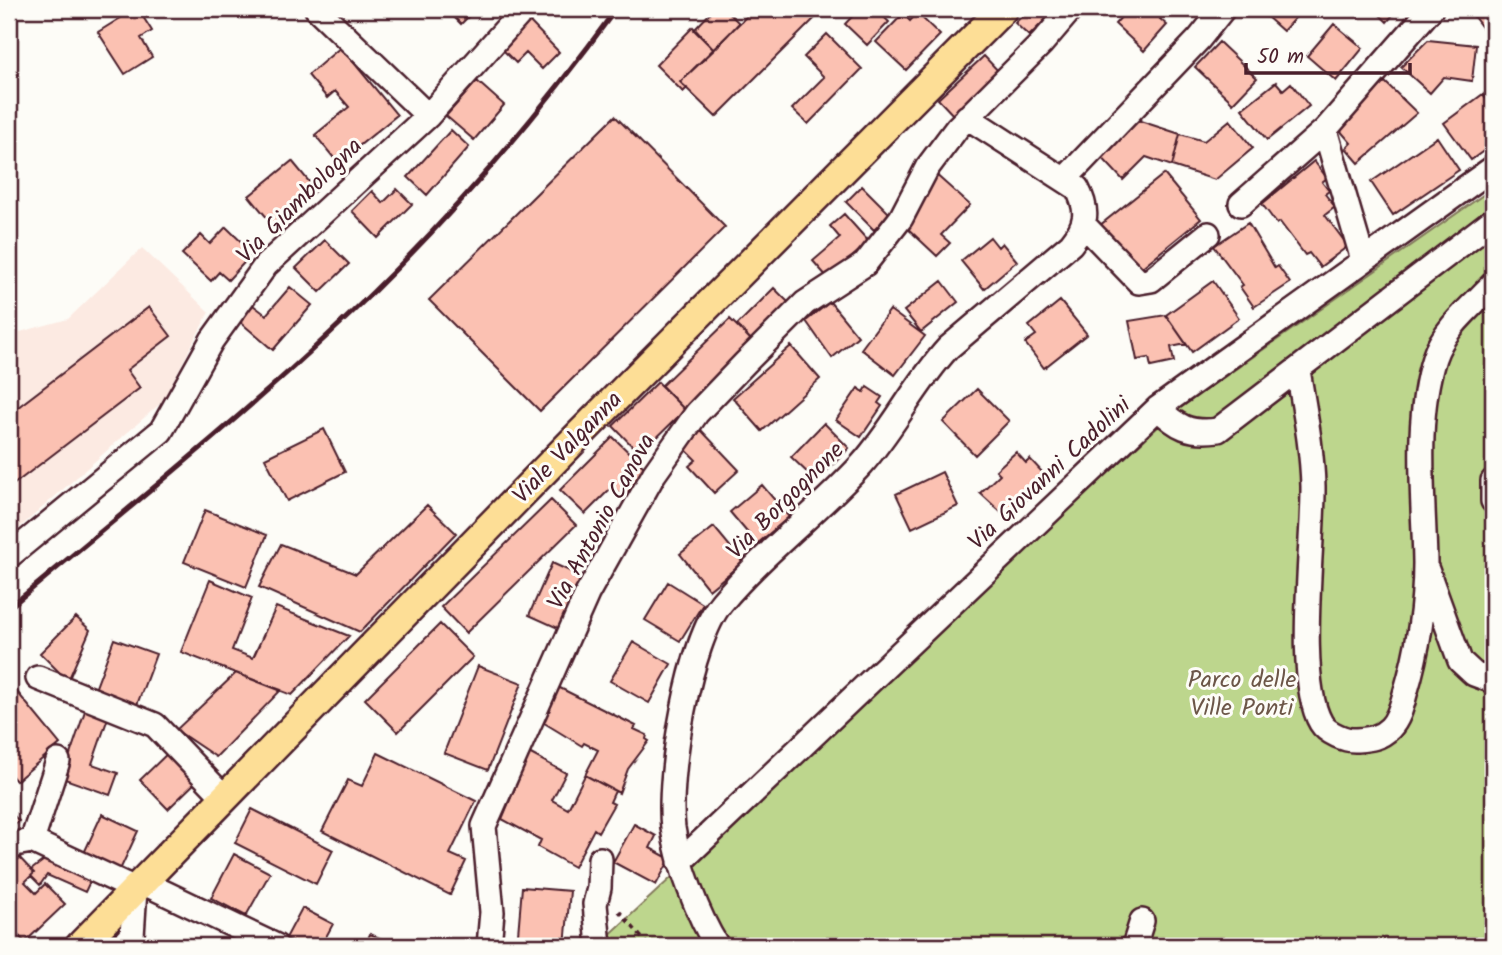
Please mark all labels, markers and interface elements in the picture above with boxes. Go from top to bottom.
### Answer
scale bar [1246,32,1411,76]
text: 50 m [1257,41,1304,74]
street label: Via Giambologna [228,129,372,273]
street label: Viale Valganna [503,382,633,514]
street label: Via Giovanni Cadolini [959,387,1142,560]
street label: Via Antonio Canova [537,427,667,617]
street label: Via Borgognone [718,432,855,569]
park label: Parco delle Ville Ponti [1188,661,1297,728]

